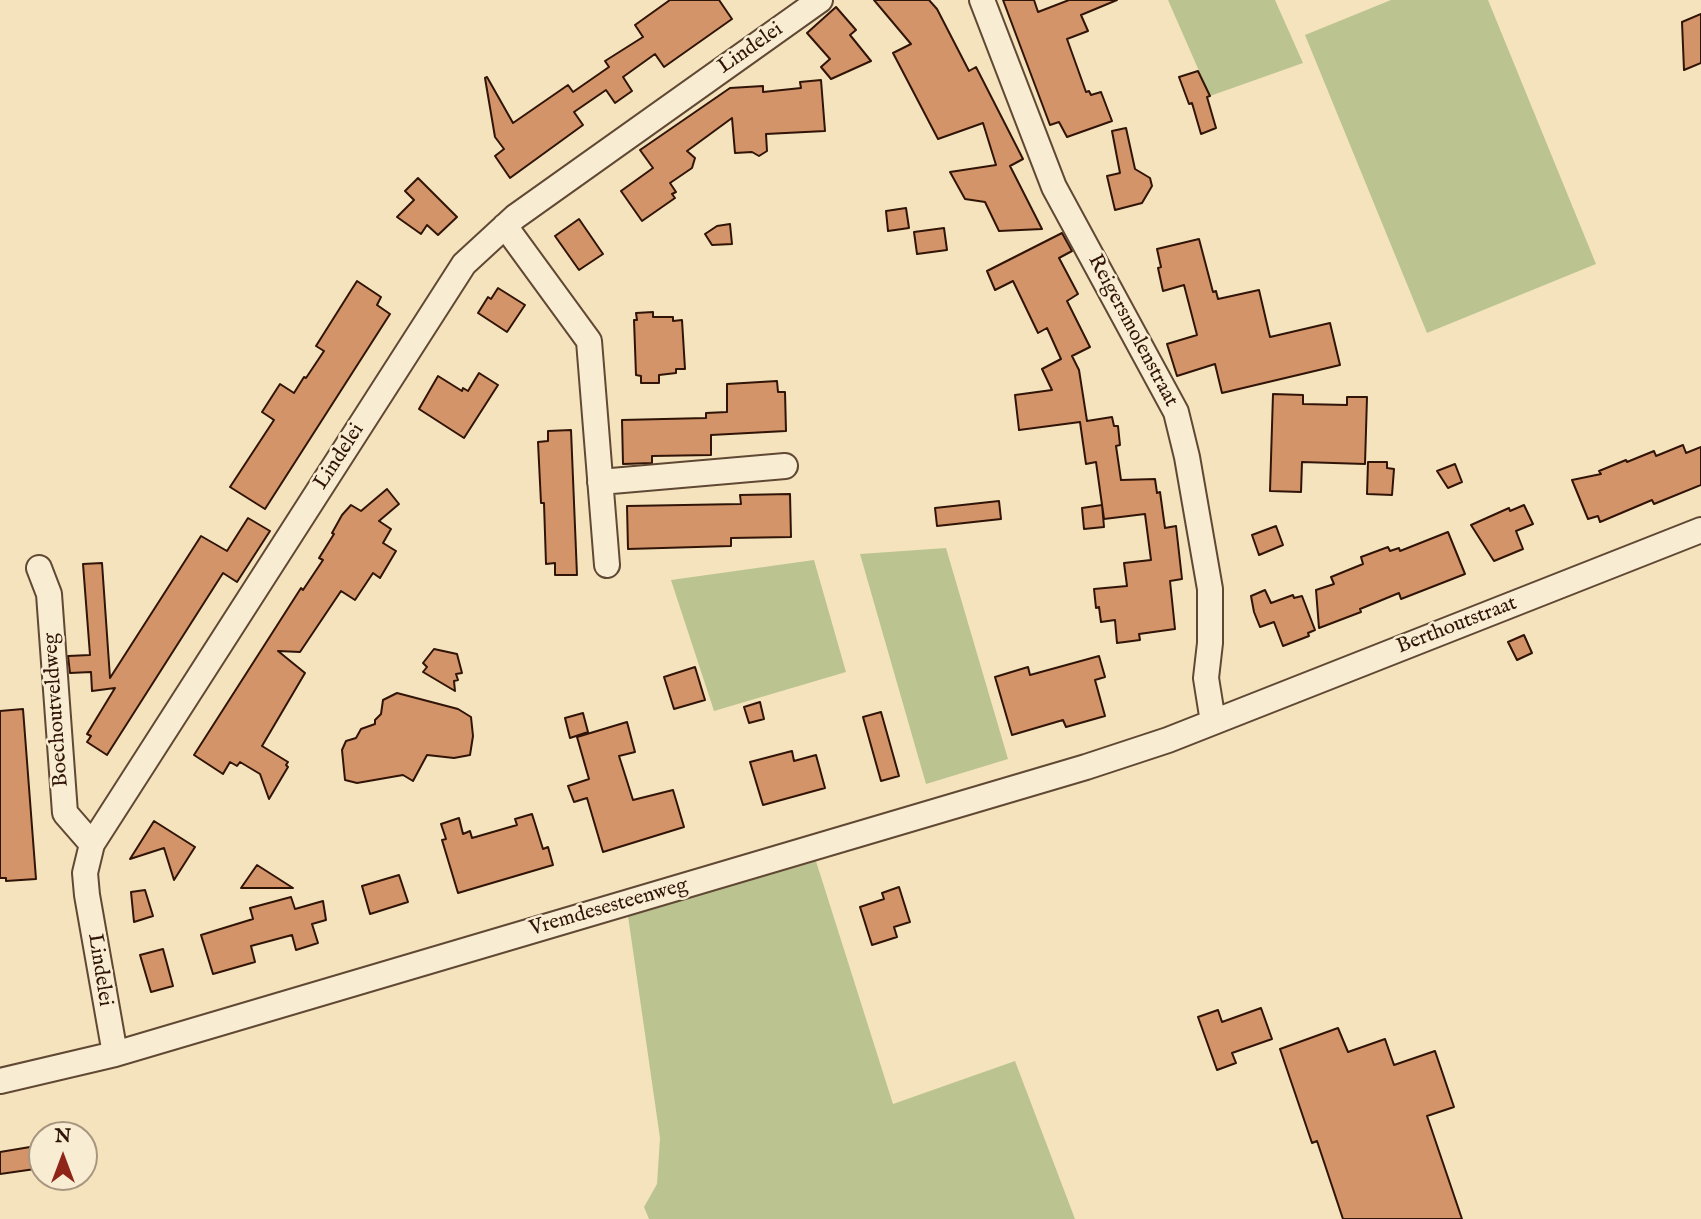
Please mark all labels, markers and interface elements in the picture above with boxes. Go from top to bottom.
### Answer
street label: Lindelei [714,18,788,80]
street label: Reigersmolenstraat [1081,251,1183,411]
street label: Lindelei [309,419,371,495]
street label: Berthoutstraat [1393,592,1521,660]
street label: Boechoutveldweg [39,632,75,788]
street label: Vremdesesteenweg [527,873,691,943]
street label: Lindelei [81,932,117,1008]
north arrow [28,1121,98,1191]
text: N [55,1125,71,1149]

